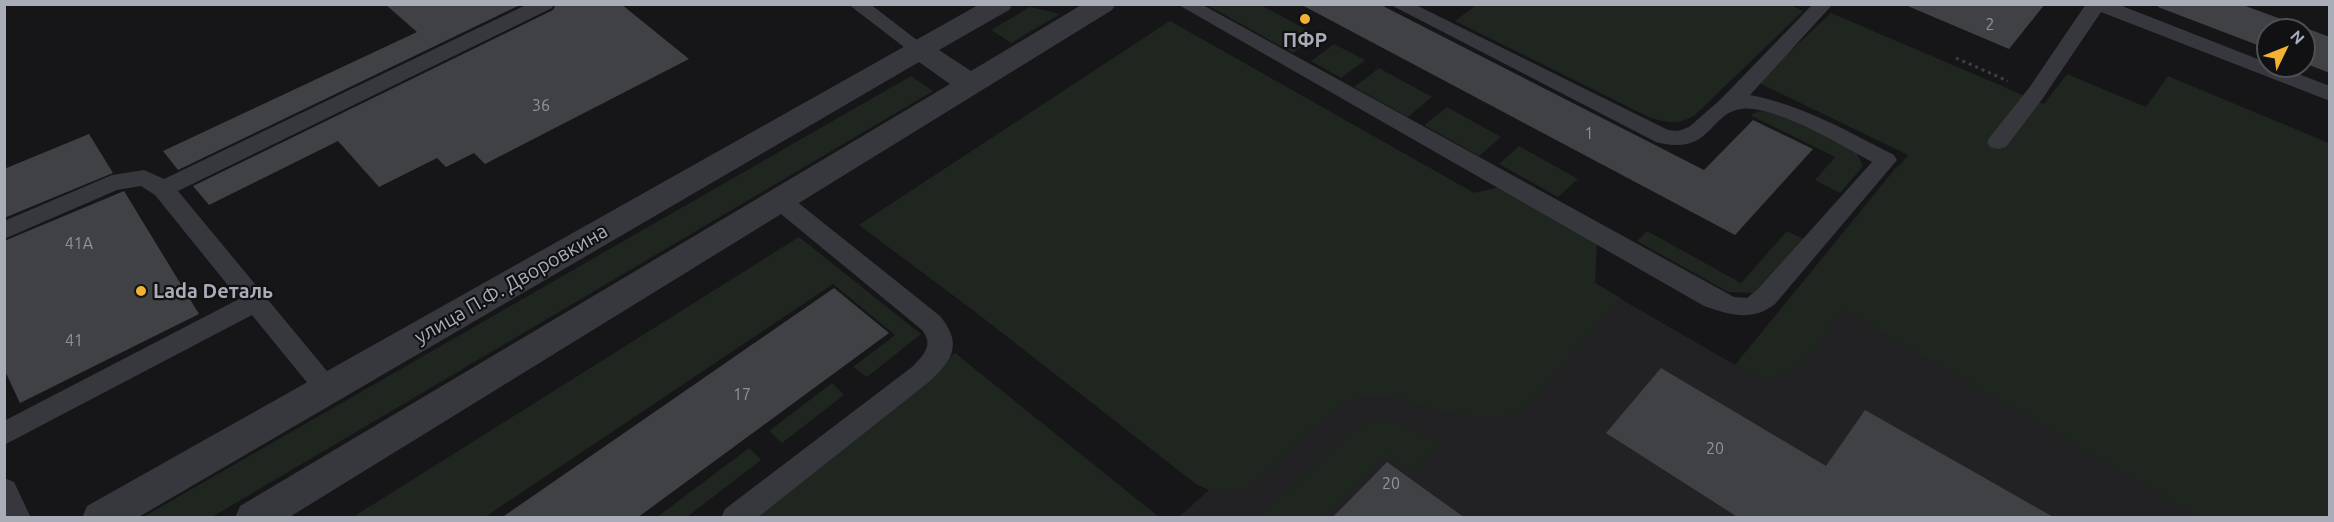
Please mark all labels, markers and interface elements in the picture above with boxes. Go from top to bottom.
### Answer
marker: ПФР [1298,12,1312,26]
house number: 2 [1985,15,1995,35]
north arrow [2256,18,2316,78]
text: N [2287,27,2308,48]
place label: ПФР [1283,28,1327,52]
house number: 36 [532,96,550,116]
house number: 1 [1584,124,1594,144]
street label: улица П.Ф. Дворовкина [410,219,612,349]
house number: 41А [65,234,93,254]
place label: Lada Dеталь [153,279,273,303]
marker: Lada Dеталь [134,284,148,298]
house number: 41 [65,331,83,351]
house number: 17 [733,385,751,405]
house number: 20 [1706,439,1724,459]
house number: 20 [1382,474,1400,494]

